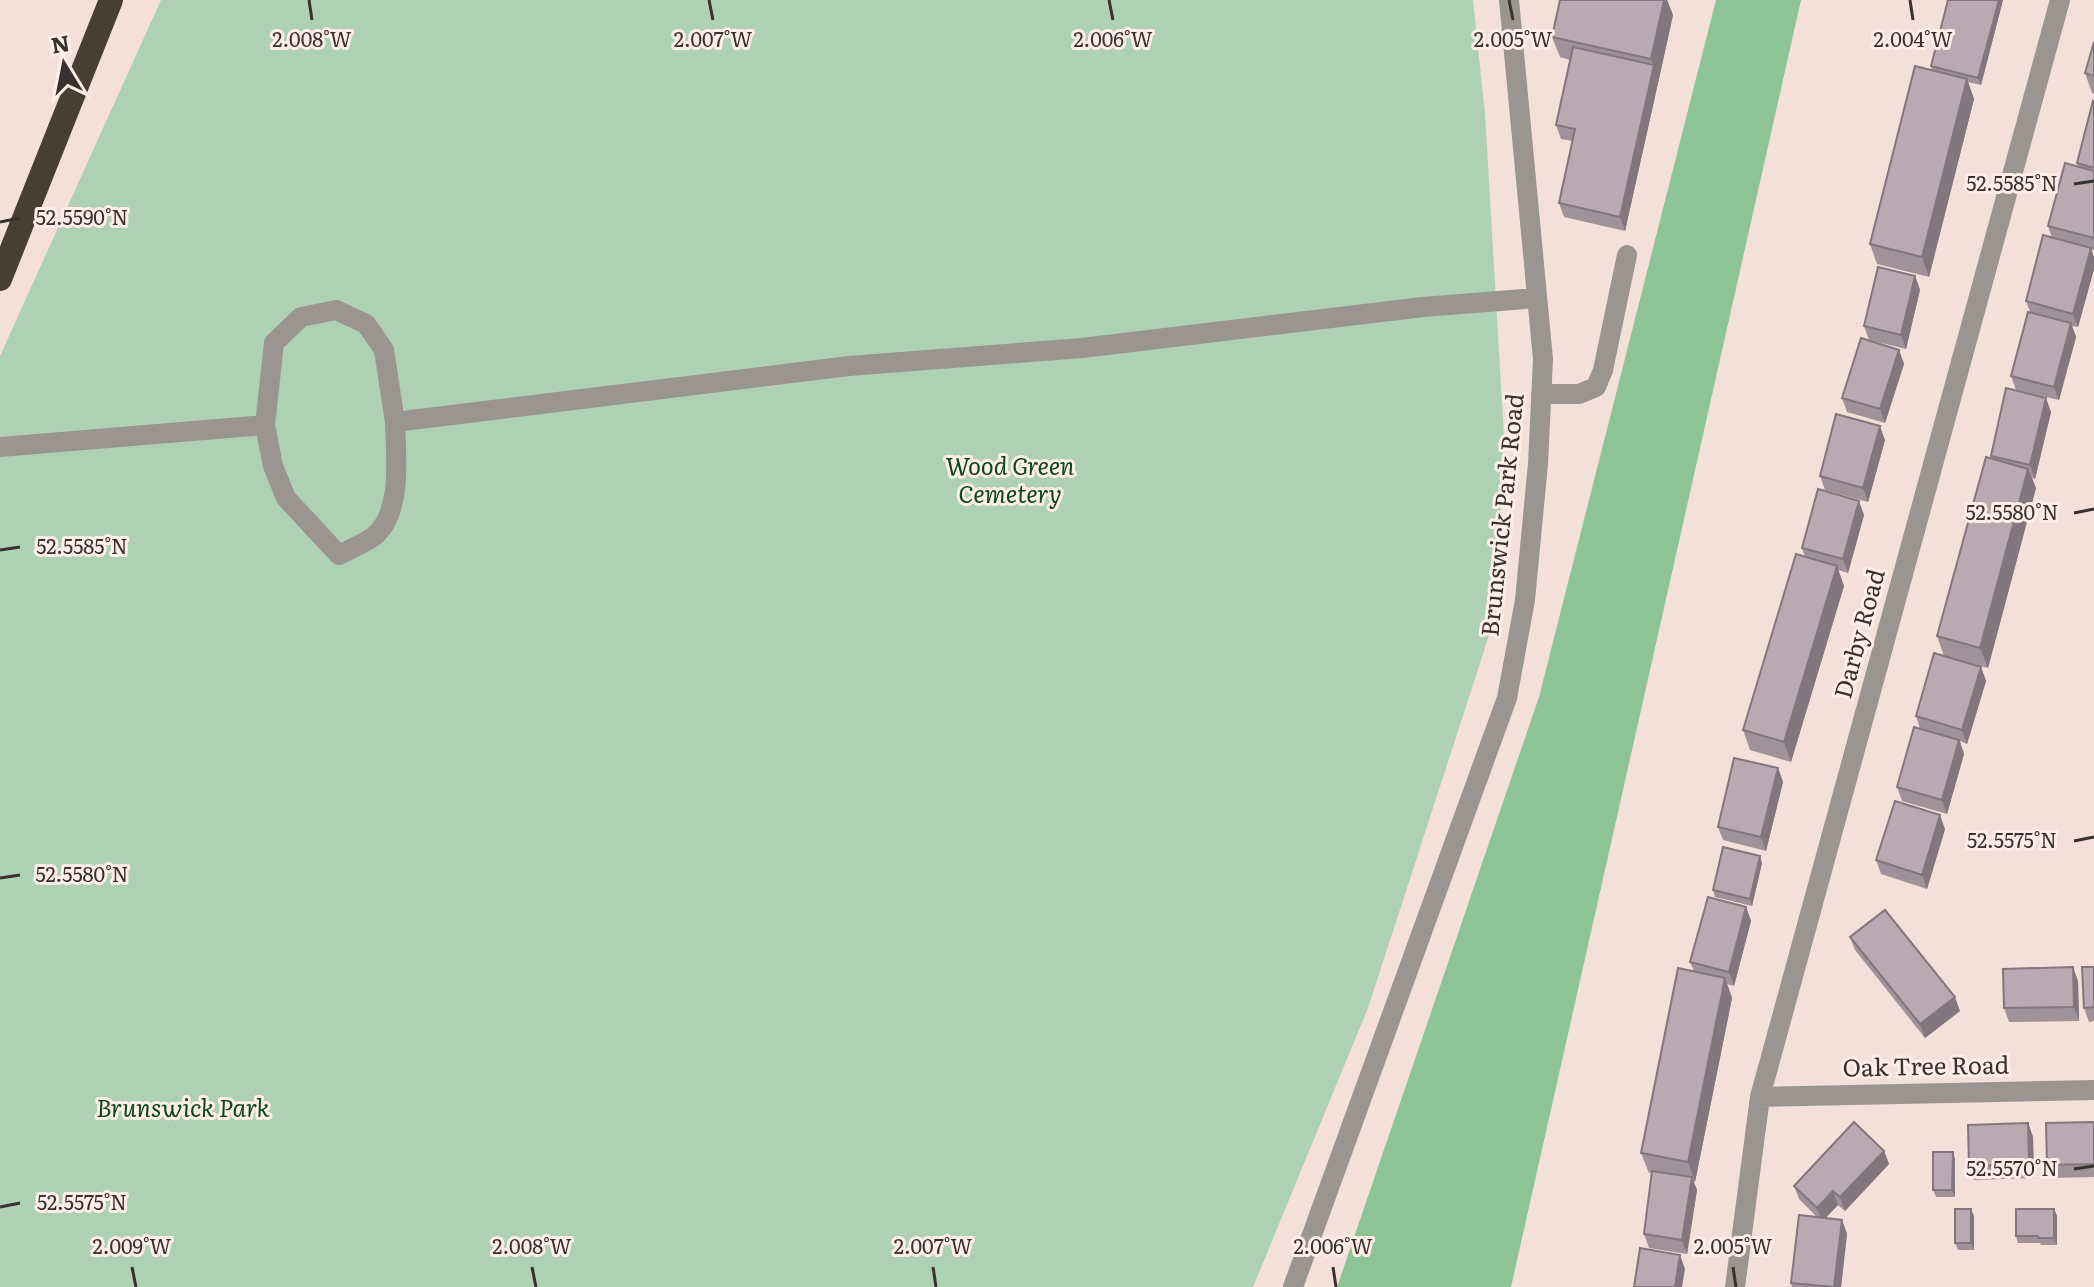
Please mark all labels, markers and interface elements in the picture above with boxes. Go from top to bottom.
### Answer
text: 2.008°W [272,23,352,53]
text: 2.007°W [674,23,752,53]
text: 2.006°W [1073,23,1153,53]
text: 2.005°W [1474,23,1552,53]
text: 2.004°W [1874,23,1953,53]
north arrow [24,24,104,104]
text: N [48,25,72,61]
text: 52.5585°N [1966,167,2058,197]
text: 52.5590°N [36,201,128,231]
street label: Brunswick Park Road [1470,391,1531,638]
park label: Wood Green Cemetery [946,447,1074,510]
text: 52.5580°N [1966,496,2058,526]
text: 52.5585°N [36,530,128,560]
street label: Darby Road [1823,564,1892,702]
text: 52.5575°N [1967,824,2057,854]
text: 52.5580°N [36,858,128,888]
street label: Oak Tree Road [1842,1046,2010,1083]
park label: Brunswick Park [96,1089,270,1124]
text: 52.5570°N [1966,1152,2058,1182]
text: 52.5575°N [37,1186,127,1216]
text: 2.009°W [93,1230,172,1260]
text: 2.008°W [492,1230,572,1260]
text: 2.007°W [894,1230,972,1260]
text: 2.006°W [1293,1230,1373,1260]
text: 2.005°W [1694,1230,1772,1260]

